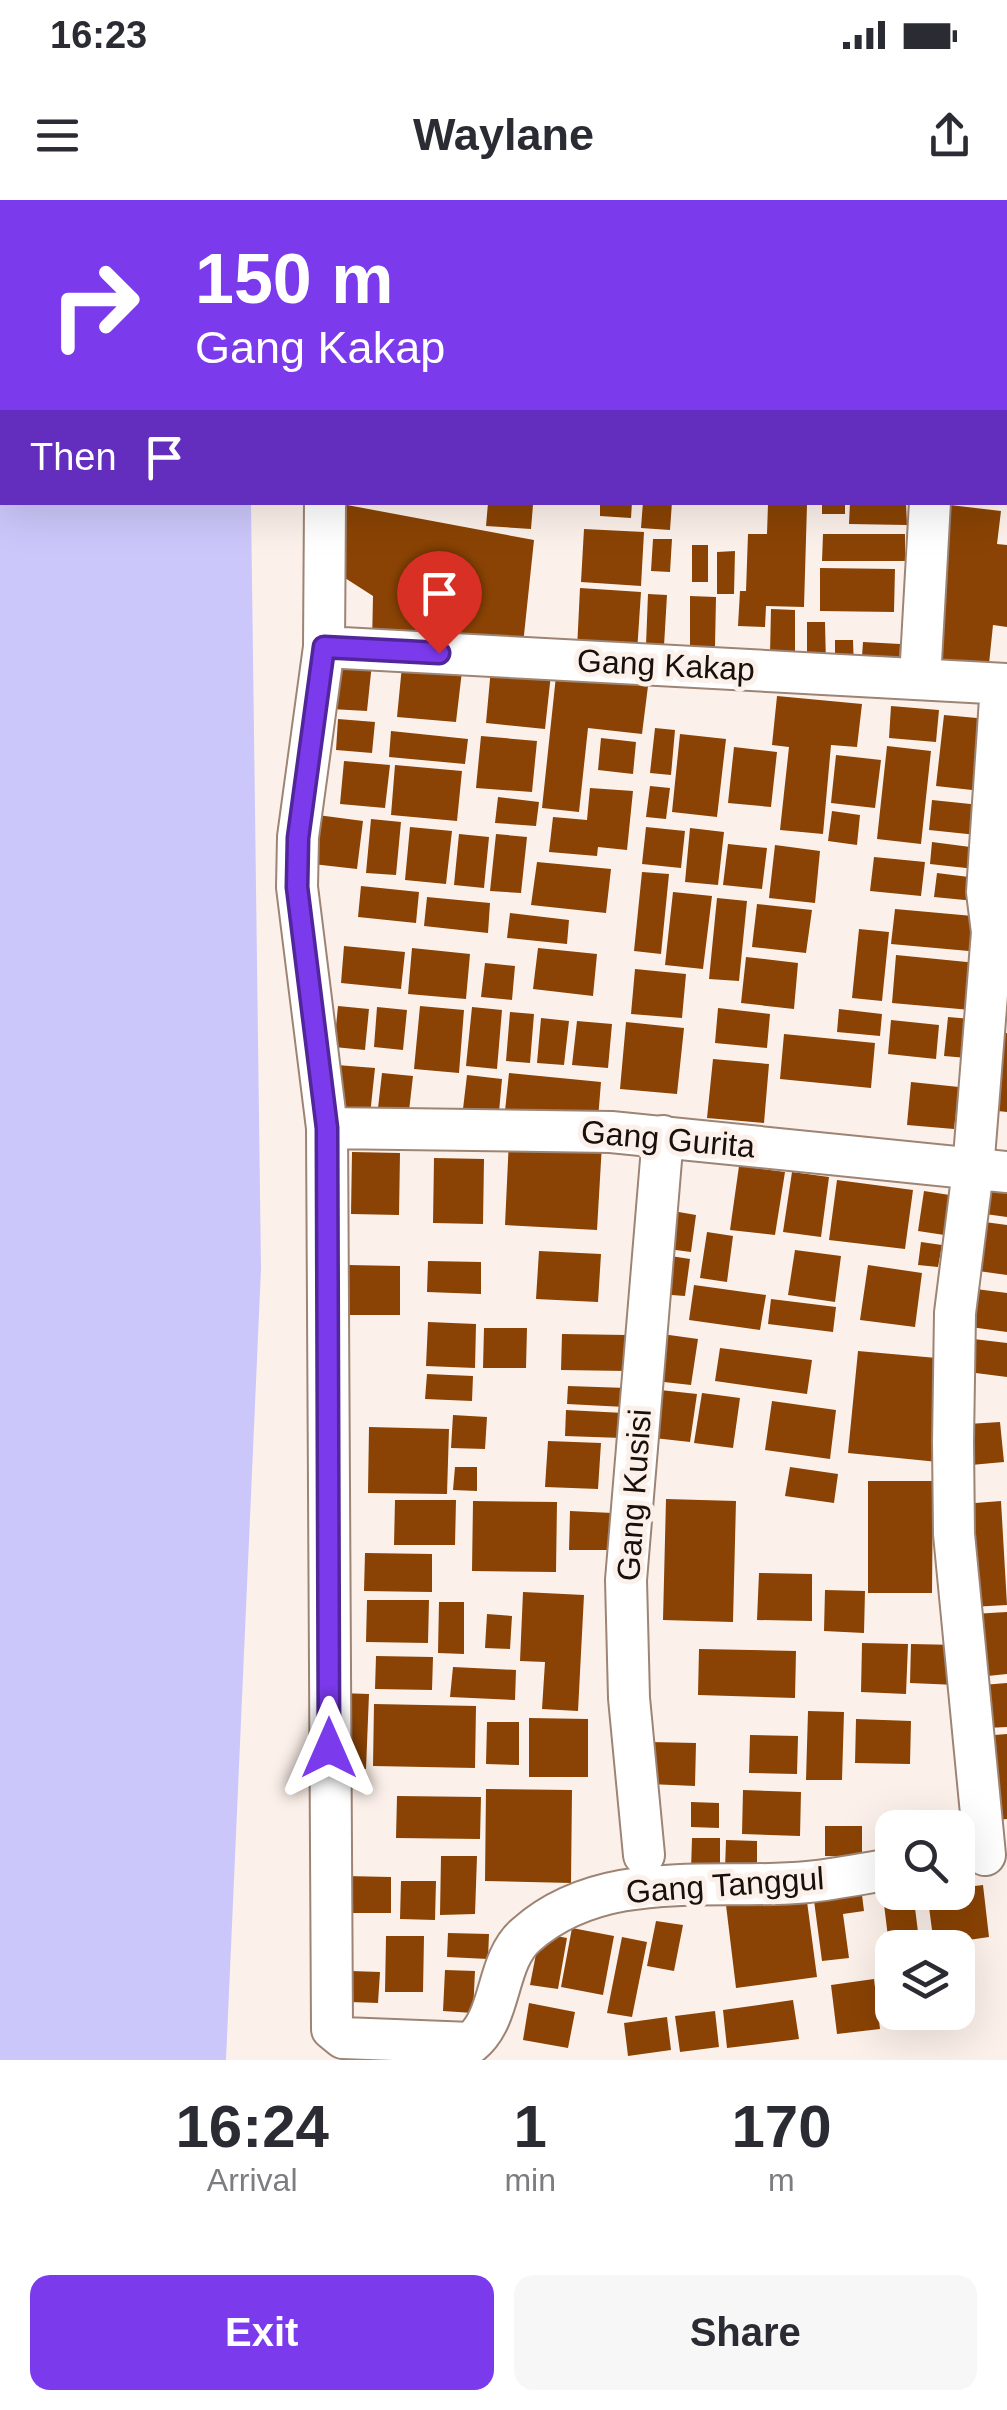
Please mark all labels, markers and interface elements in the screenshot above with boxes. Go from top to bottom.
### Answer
text: 16:23 [50,14,147,56]
icon: menu [30,108,85,163]
icon: share [922,108,977,163]
text: Waylane [413,109,594,160]
icon: right [30,240,160,370]
text: 150 m [195,240,393,318]
text: Gang Kakap [195,322,445,373]
icon: arrive [137,430,192,485]
text: Then [30,436,117,478]
pin [397,551,482,654]
icon: arrive [412,566,467,621]
street label: Gang Kakap [576,642,756,688]
street label: Gang Gurita [580,1113,757,1165]
street label: Gang Kusisi [610,1408,658,1582]
position arrow [277,1696,381,1800]
map controls [875,1810,975,2030]
button: search [875,1810,975,1910]
street label: Gang Tanggul [625,1860,825,1910]
button: layers [875,1930,975,2030]
text: 16:24 [175,2093,329,2160]
text: 1 [513,2093,547,2160]
text: 170 [731,2093,832,2160]
text: Arrival [207,2162,298,2198]
text: min [504,2162,556,2198]
text: m [768,2162,795,2198]
button: Exit [30,2275,494,2390]
button: Share [514,2275,977,2390]

